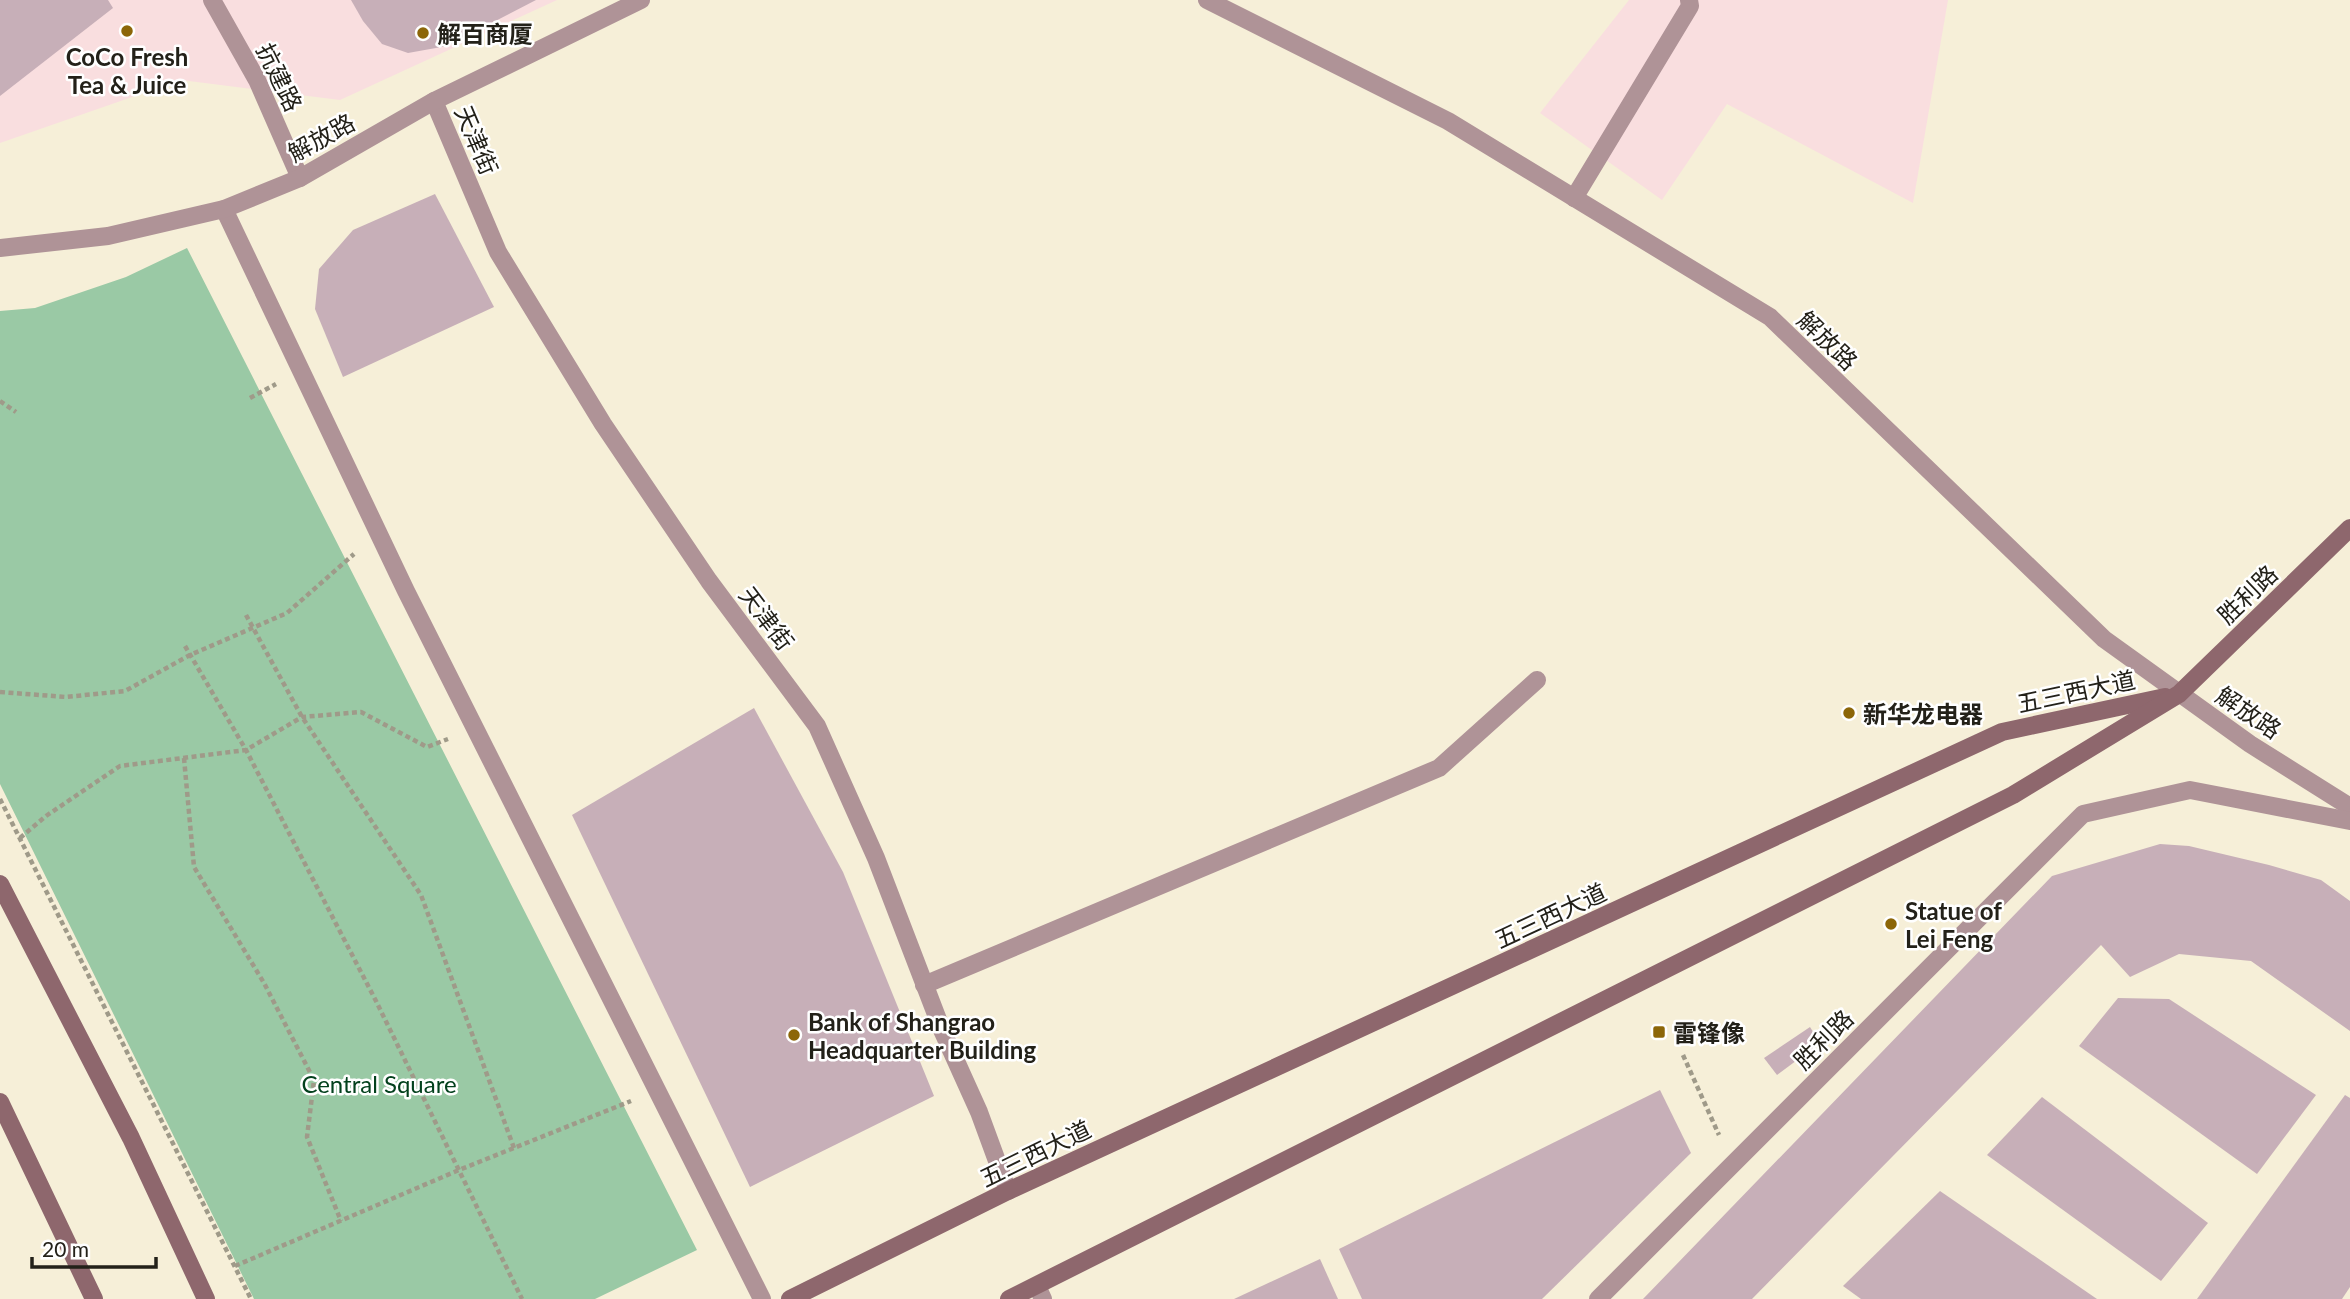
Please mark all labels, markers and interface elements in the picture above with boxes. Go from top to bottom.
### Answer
place label: 解百商厦 [437,19,533,48]
marker: CoCo Fresh Tea & Juice [119,23,135,39]
marker: 解百商厦 [415,25,431,41]
street label: 抗建路 [251,38,309,116]
place label: CoCo Fresh Tea & Juice [66,42,188,99]
street label: 天津街 [450,101,504,179]
street label: 解放路 [282,107,360,167]
street label: 解放路 [1792,305,1864,375]
street label: 胜利路 [2211,559,2283,629]
street label: 天津街 [734,581,800,655]
street label: 五三西大道 [2014,664,2138,718]
street label: 解放路 [2211,680,2287,744]
place label: 新华龙电器 [1863,699,1983,728]
marker: 新华龙电器 [1841,705,1857,721]
street label: 五三西大道 [1489,877,1611,953]
place label: Statue of Lei Feng [1905,896,2002,953]
marker: Statue of Lei Feng [1883,916,1899,932]
street label: 胜利路 [1787,1003,1859,1075]
place label: Bank of Shangrao Headquarter Building [808,1007,1036,1064]
place label: 雷锋像 [1673,1018,1745,1047]
marker: 雷锋像 [1651,1024,1667,1040]
marker: Bank of Shangrao Headquarter Building [786,1027,802,1043]
park label: Central Square [301,1069,457,1098]
street label: 五三西大道 [975,1114,1095,1192]
scale bar [32,1226,156,1270]
text: 20 m [42,1236,89,1261]

